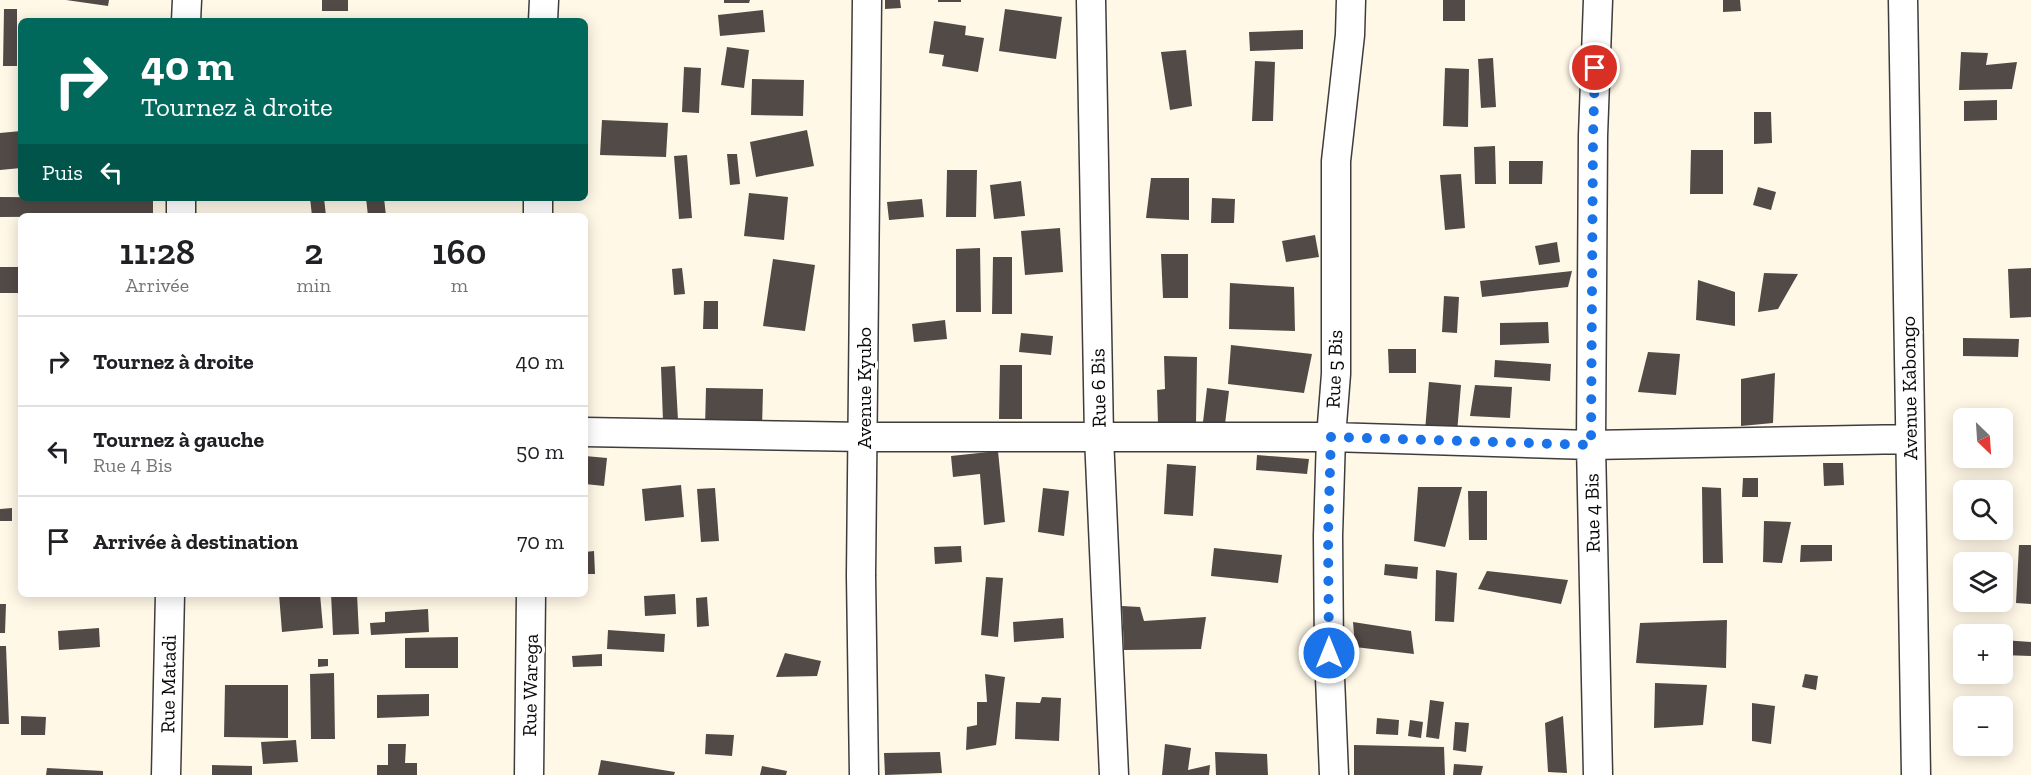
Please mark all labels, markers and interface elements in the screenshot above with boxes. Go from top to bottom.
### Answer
text: 40 m [141,40,234,91]
icon: right [42,42,120,120]
pin [1569,42,1620,93]
icon: arrive [1578,51,1611,84]
text: Tournez à droite [141,91,333,123]
icon: left [95,156,128,189]
text: Puis [42,159,83,186]
text: 11:28 [119,230,195,273]
text: 2 [304,230,323,273]
text: 160 [432,230,487,273]
text: Arrivée [125,273,189,297]
text: min [297,273,331,297]
text: m [451,273,468,297]
street label: Avenue Kabongo [1896,316,1922,460]
street label: Avenue Kyubo [852,327,876,449]
street label: Rue 5 Bis [1321,329,1347,409]
icon: right [42,345,75,378]
text: Tournez à droite [93,348,254,375]
text: 40 m [515,348,564,375]
street label: Rue 6 Bis [1085,348,1111,428]
north arrow [1953,408,2013,468]
map controls [1953,408,2013,756]
text: Tournez à gauche [93,426,264,453]
icon: left [42,435,75,468]
text: 50 m [516,438,564,465]
text: Rue 4 Bis [93,453,172,477]
street label: Rue 4 Bis [1579,473,1605,553]
button: search [1953,480,2013,540]
icon: arrive [42,525,75,558]
text: Arrivée à destination [93,528,298,555]
text: 70 m [517,528,564,555]
button: layers [1953,552,2013,612]
position arrow [1297,621,1361,685]
button: + [1953,624,2013,684]
street label: Rue Warega [517,633,543,737]
street label: Rue Matadi [155,634,181,733]
button: − [1953,696,2013,756]

